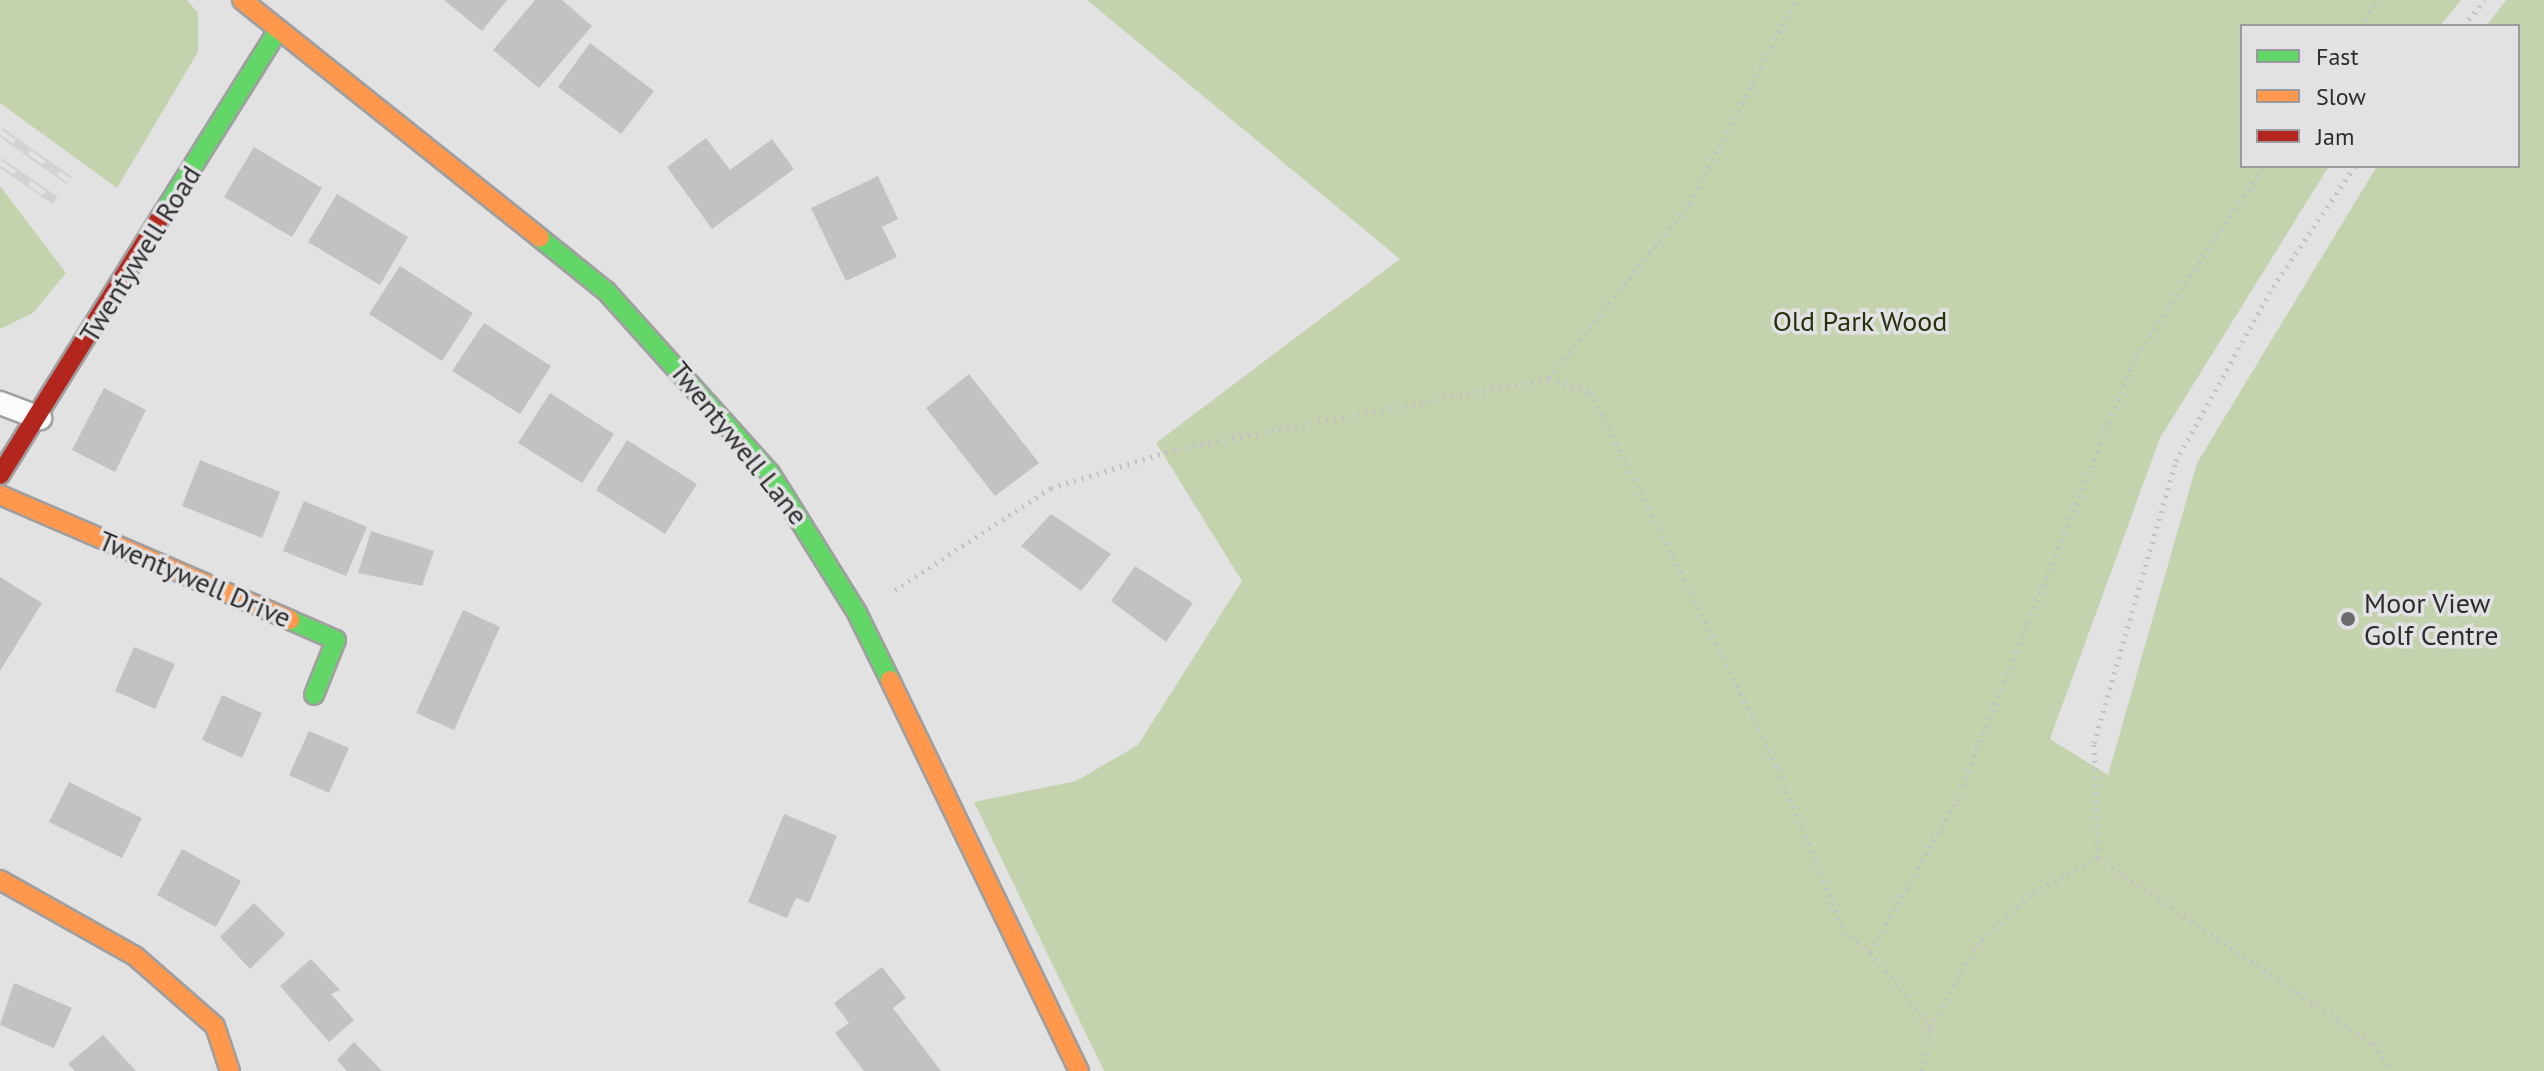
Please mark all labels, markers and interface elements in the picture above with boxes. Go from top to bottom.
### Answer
legend [2240,24,2520,168]
text: Fast [2316,41,2359,72]
text: Slow [2316,81,2366,112]
text: Jam [2316,121,2354,152]
street label: Twentywell Road [72,159,208,349]
park label: Old Park Wood [1772,304,1948,338]
street label: Twentywell Lane [663,355,815,531]
street label: Twentywell Drive [94,523,296,635]
place label: Moor View Golf Centre [2364,586,2499,652]
marker: Moor View Golf Centre [2339,610,2357,628]

